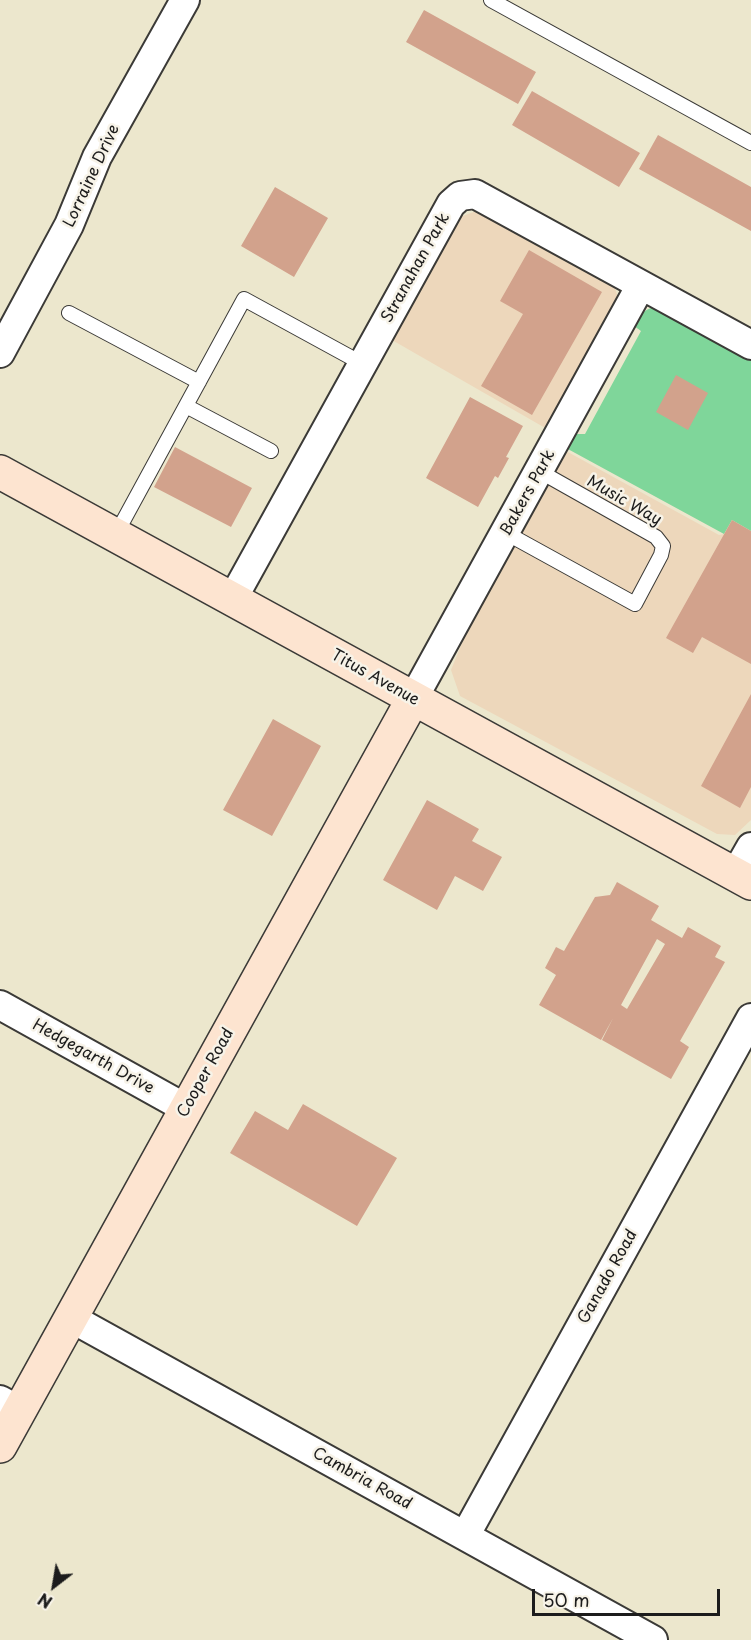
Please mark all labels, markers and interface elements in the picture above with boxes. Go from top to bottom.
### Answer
street label: Lorraine Drive [60,122,124,230]
street label: Stranahan Park [378,210,454,326]
street label: Bakers Park [496,446,560,540]
street label: Music Way [583,472,665,530]
street label: Titus Avenue [328,646,422,710]
street label: Hedgegarth Drive [29,1016,157,1098]
street label: Cooper Road [174,1025,238,1121]
street label: Ganado Road [574,1227,642,1327]
street label: Cambria Road [309,1444,415,1514]
north arrow [24,1556,84,1616]
scale bar [535,1577,722,1615]
text: 50 m [543,1586,590,1613]
text: N [33,1588,56,1615]

